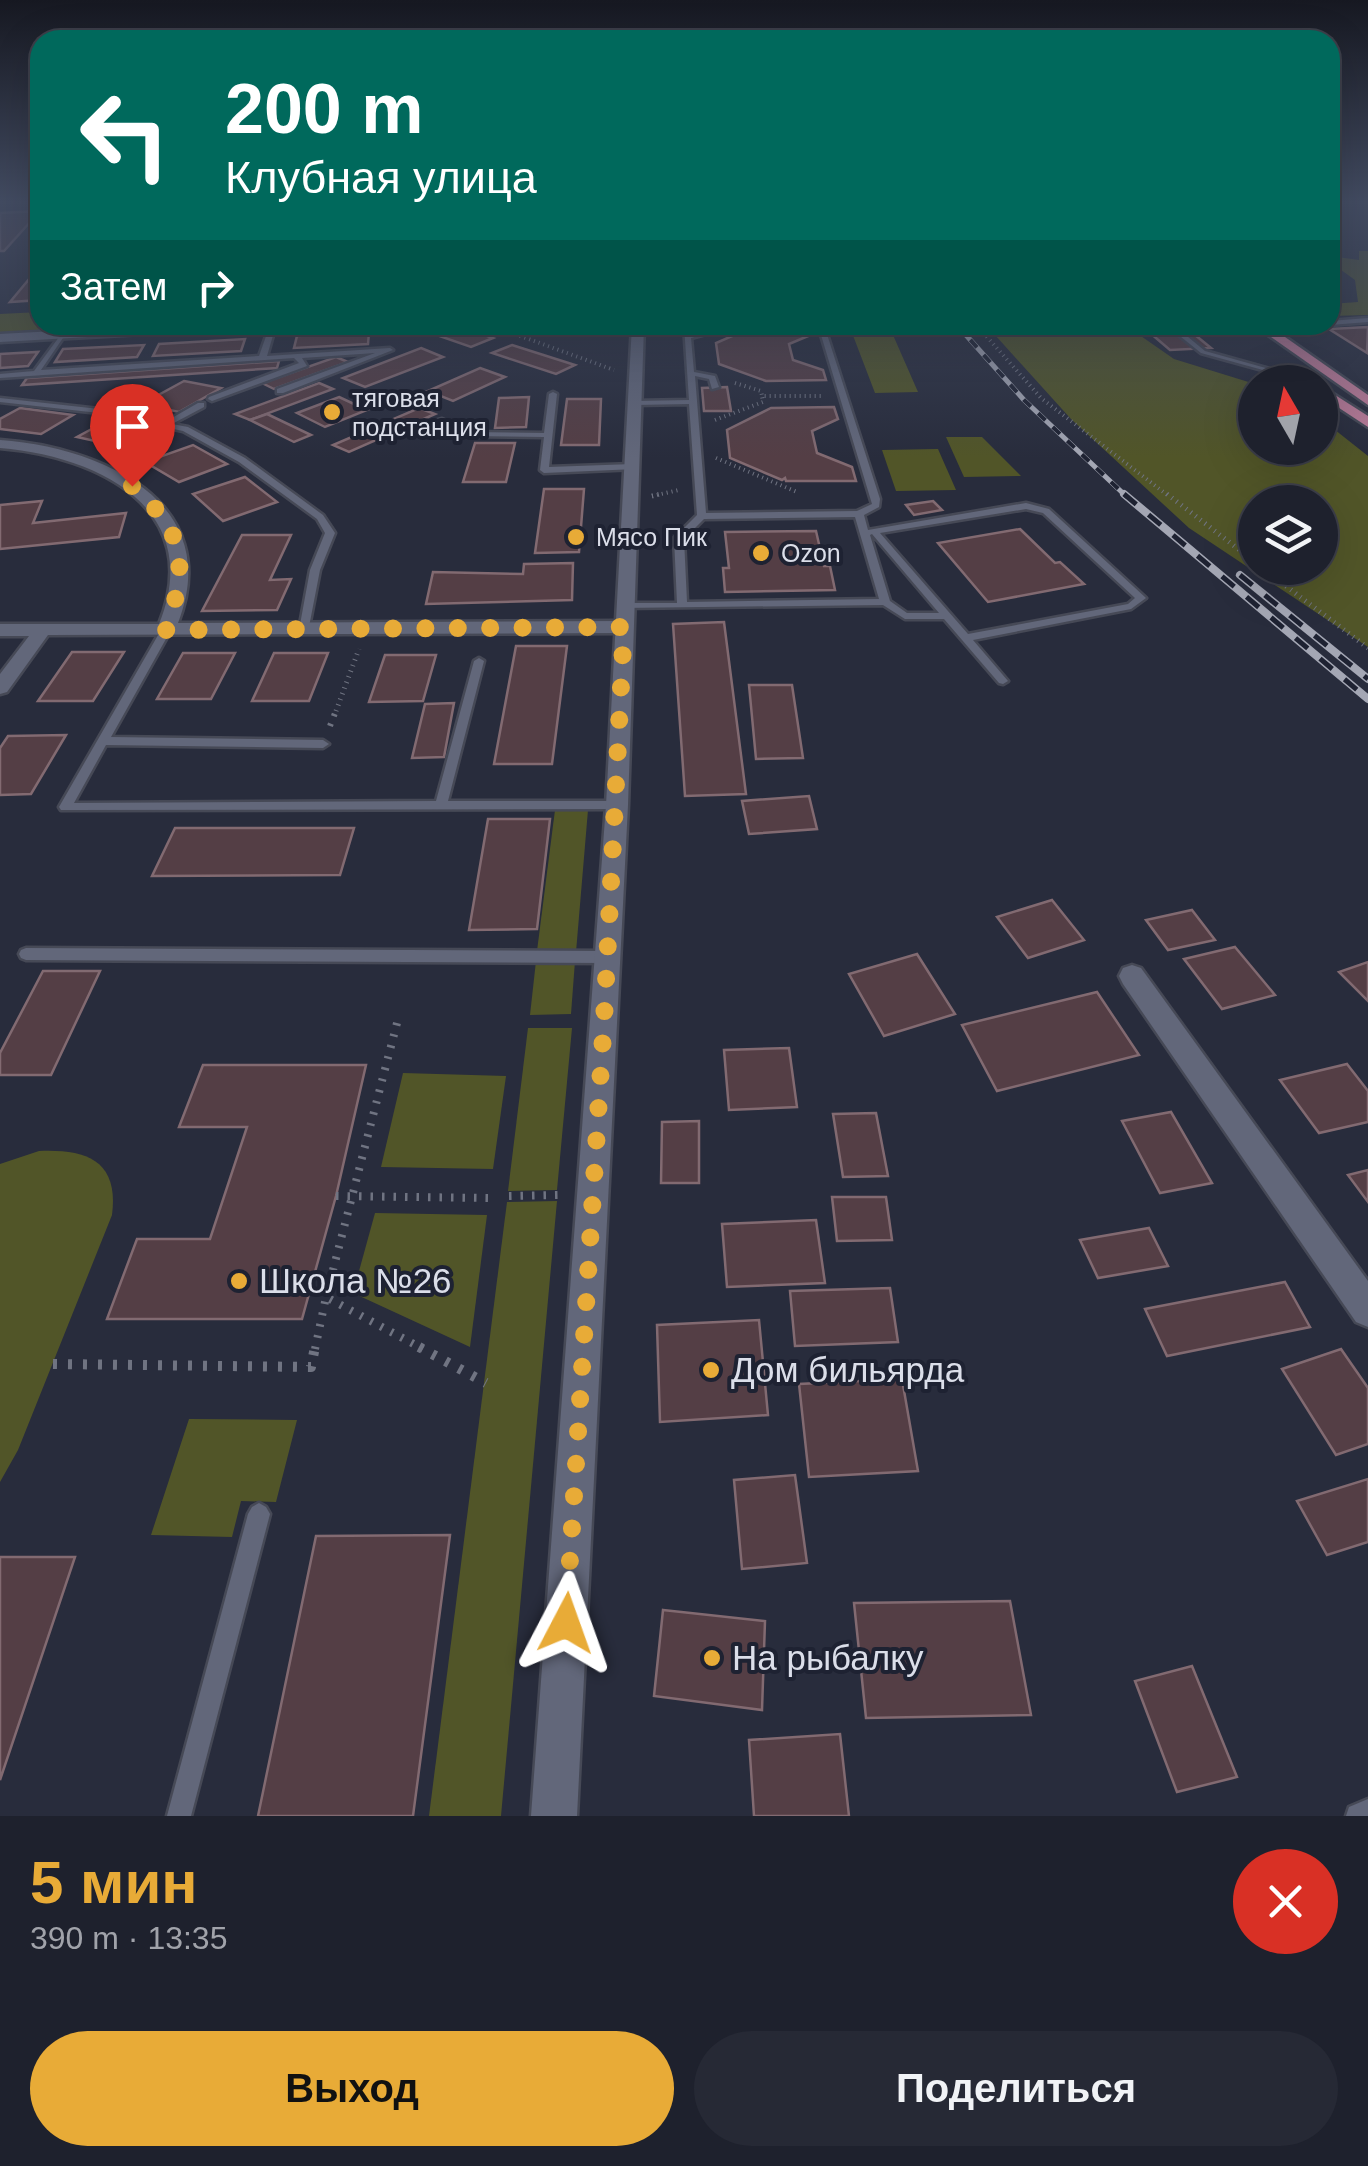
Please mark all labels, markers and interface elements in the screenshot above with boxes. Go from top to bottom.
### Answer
icon: left [60,70,190,200]
text: 200 m [225,70,423,148]
text: Клубная улица [225,152,537,203]
icon: right [188,260,243,315]
text: Затем [60,266,168,308]
north arrow [1238,365,1338,465]
map controls [1238,365,1338,585]
pin [90,384,175,487]
place label: тяговая подстанция [352,384,487,441]
icon: arrive [105,399,160,454]
marker: тяговая подстанция [321,401,343,423]
button: layers [1238,485,1338,585]
place label: Мясо Пик [596,523,708,551]
marker: Мясо Пик [565,526,587,548]
place label: Ozon [781,539,841,567]
marker: Ozon [750,542,772,564]
place label: Школа №26 [259,1261,452,1300]
marker: Школа №26 [228,1270,250,1292]
place label: Дом бильярда [731,1350,965,1389]
marker: Дом бильярда [700,1359,722,1381]
position arrow [514,1571,618,1675]
place label: На рыбалку [732,1638,924,1677]
marker: На рыбалку [701,1647,723,1669]
text: 5 мин [30,1849,198,1916]
button: close [1233,1849,1338,1954]
text: 390 m · 13:35 [30,1920,227,1956]
button: Выход [30,2031,674,2146]
button: Поделиться [694,2031,1338,2146]

